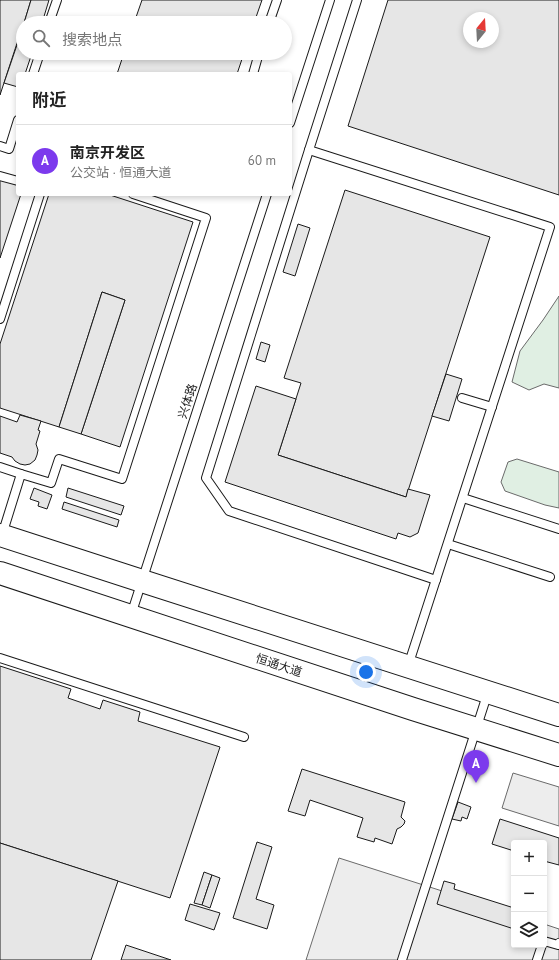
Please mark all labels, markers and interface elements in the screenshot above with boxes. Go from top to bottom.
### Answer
north arrow [463,12,499,48]
search box [16,16,292,60]
icon: search [30,27,52,49]
text: 搜索地点 [62,30,122,49]
text: 附近 [32,89,66,111]
text: 南京开发区 [70,143,145,162]
text: A [41,152,49,169]
text: 60 m [248,152,276,169]
text: 公交站 · 恒通大道 [70,164,171,181]
street label: 兴体路 [174,382,200,420]
street label: 恒通大道 [254,650,304,680]
your location [356,662,376,682]
pin: A [463,750,489,783]
map controls [511,840,547,948]
button: + [511,840,547,876]
button: − [511,876,547,912]
button: layers [511,912,547,948]

